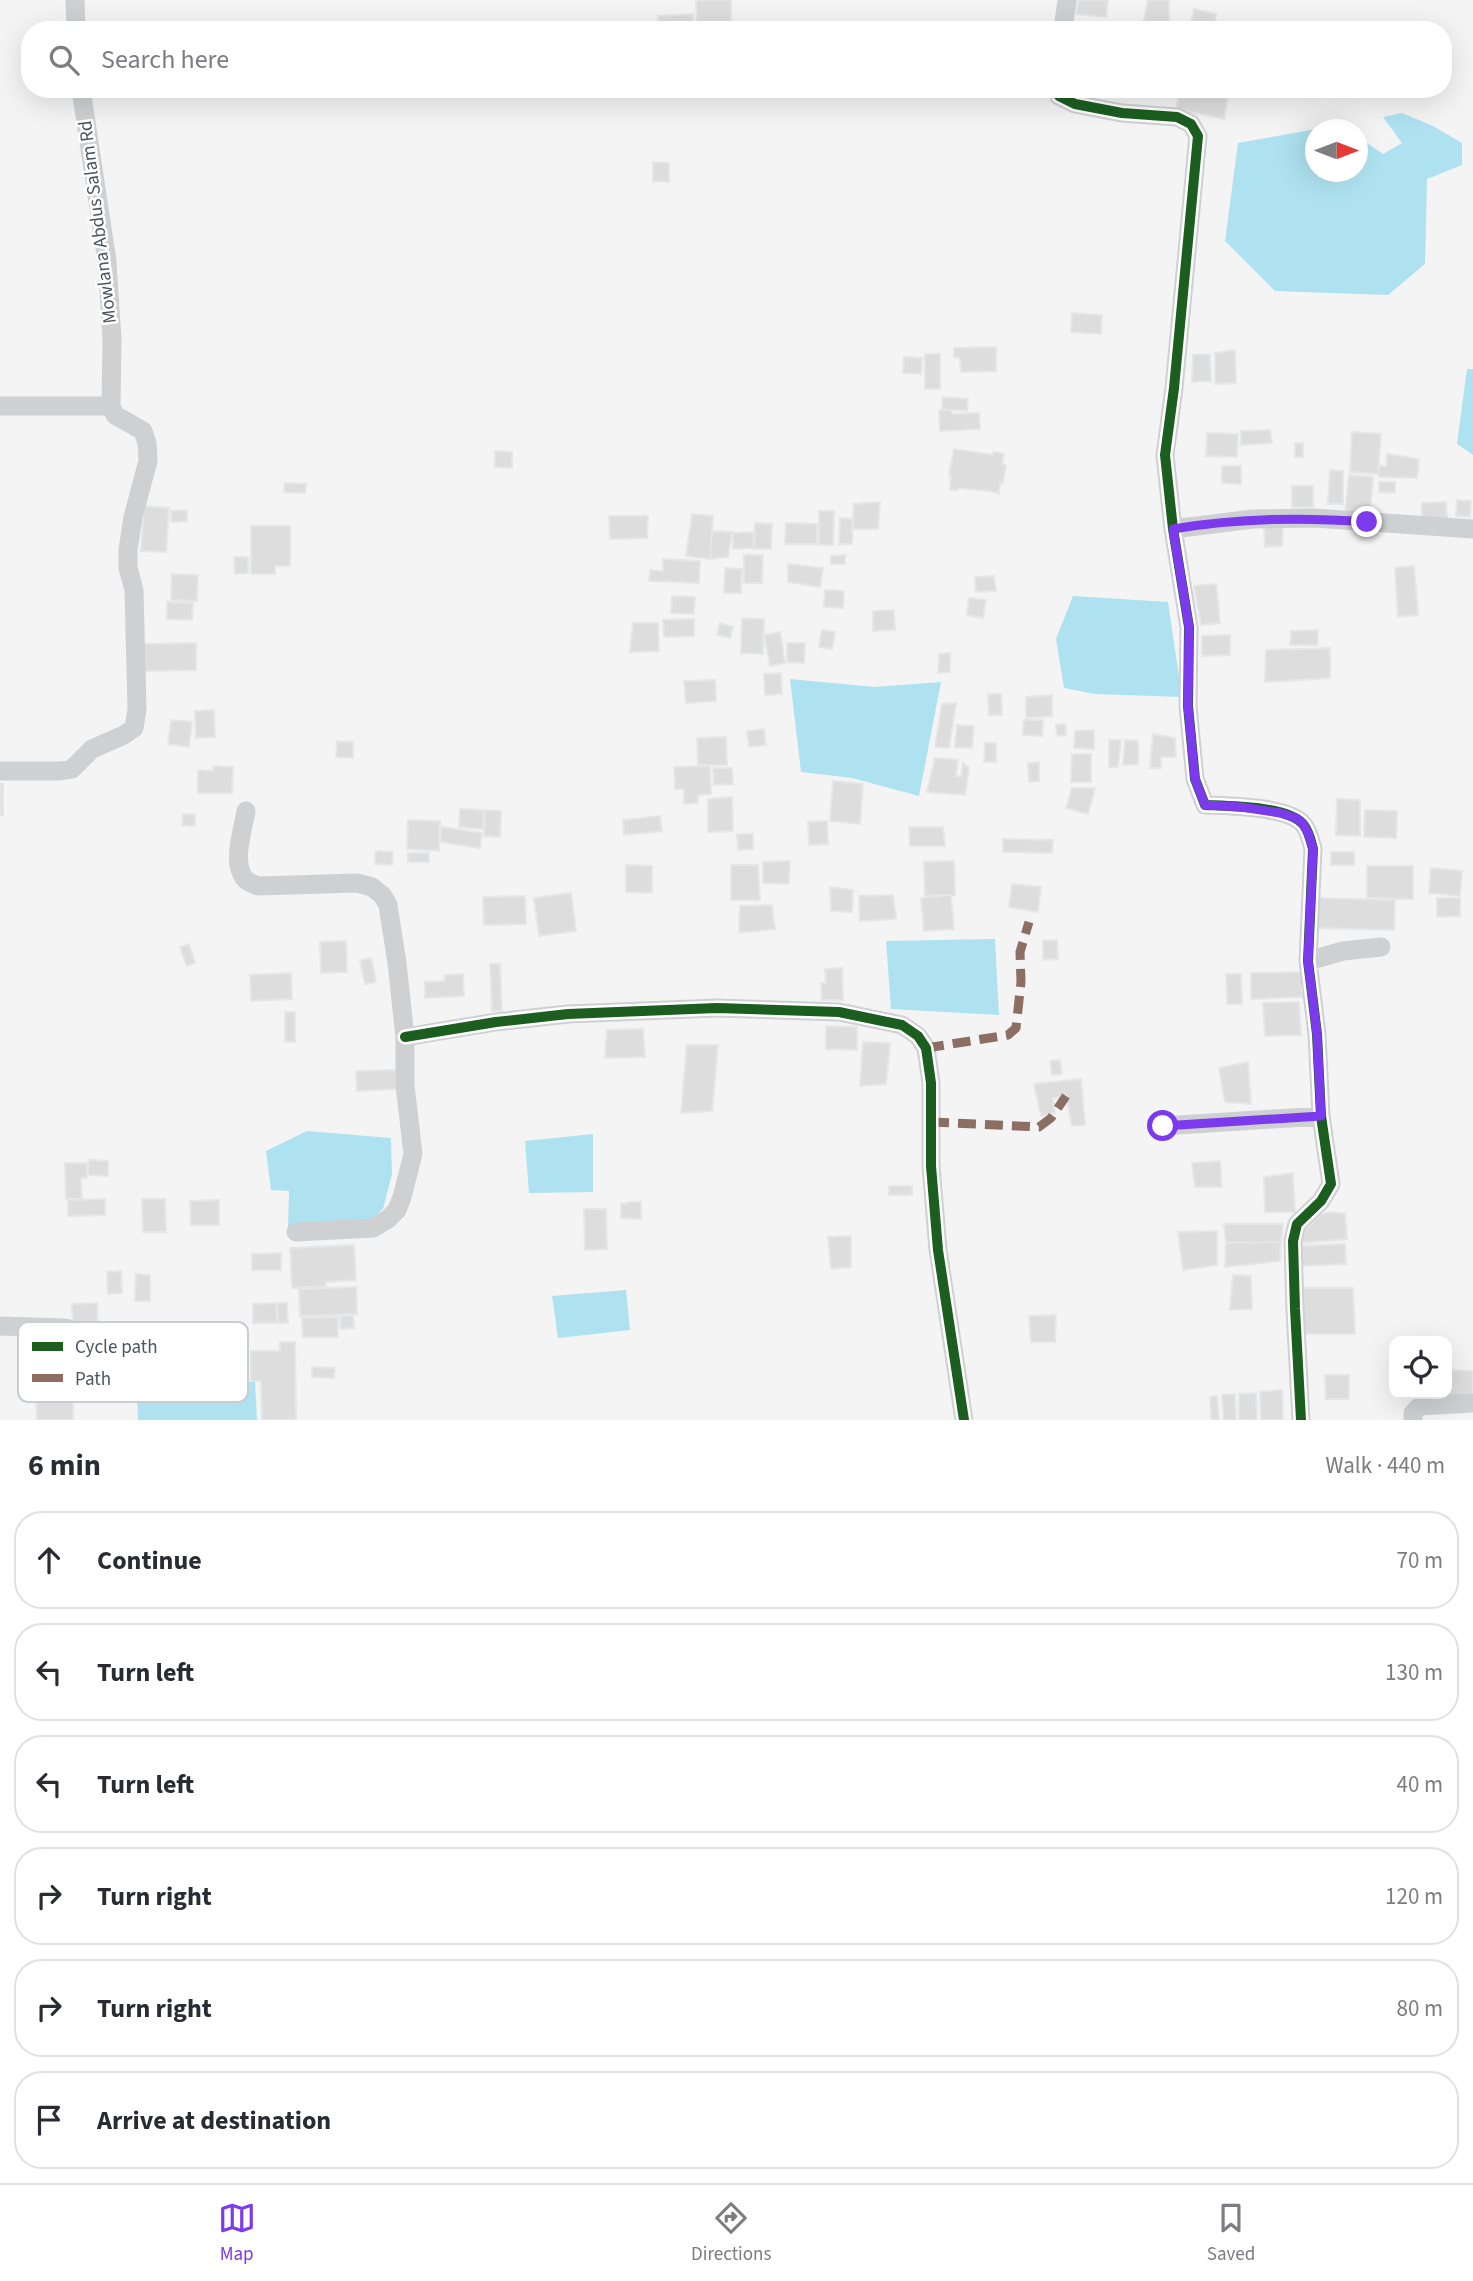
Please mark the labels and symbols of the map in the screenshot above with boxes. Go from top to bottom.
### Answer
street label: Mowlana Abdus Salam Rd [72,119,124,325]
north arrow [1305,119,1368,182]
route end [1351,506,1382,537]
route start [1147,1110,1178,1141]
legend [18,1322,248,1402]
text: Cycle path [75,1334,157,1361]
text: Path [75,1366,111,1393]

